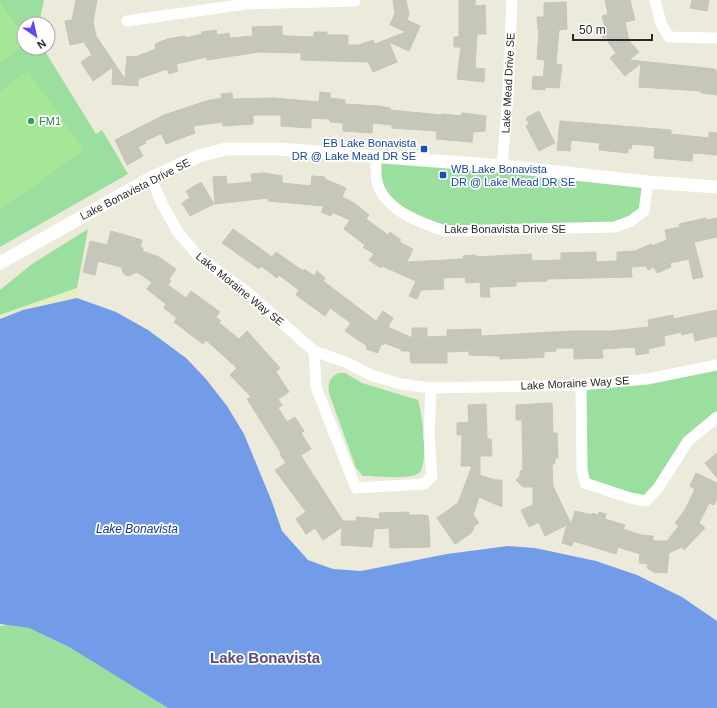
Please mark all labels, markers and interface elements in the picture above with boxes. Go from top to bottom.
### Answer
north arrow [16,16,56,56]
scale bar [573,16,652,42]
text: 50 m [579,23,606,37]
street label: Lake Mead Drive SE [499,32,517,134]
text: N [35,37,48,52]
place label: FM1 [39,115,61,127]
marker: FM1 [26,116,36,126]
place label: EB Lake Bonavista DR @ Lake Mead DR SE [292,137,417,162]
marker: EB Lake Bonavista DR @ Lake Mead DR SE [419,144,429,154]
street label: Lake Bonavista Drive SE [78,156,192,222]
place label: WB Lake Bonavista DR @ Lake Mead DR SE [451,163,575,188]
marker: WB Lake Bonavista DR @ Lake Mead DR SE [438,170,448,180]
street label: Lake Bonavista Drive SE [444,223,566,235]
street label: Lake Moraine Way SE [194,250,286,328]
street label: Lake Moraine Way SE [520,374,630,392]
water label: Lake Bonavista [96,522,178,536]
district label: Lake Bonavista [210,649,321,666]

